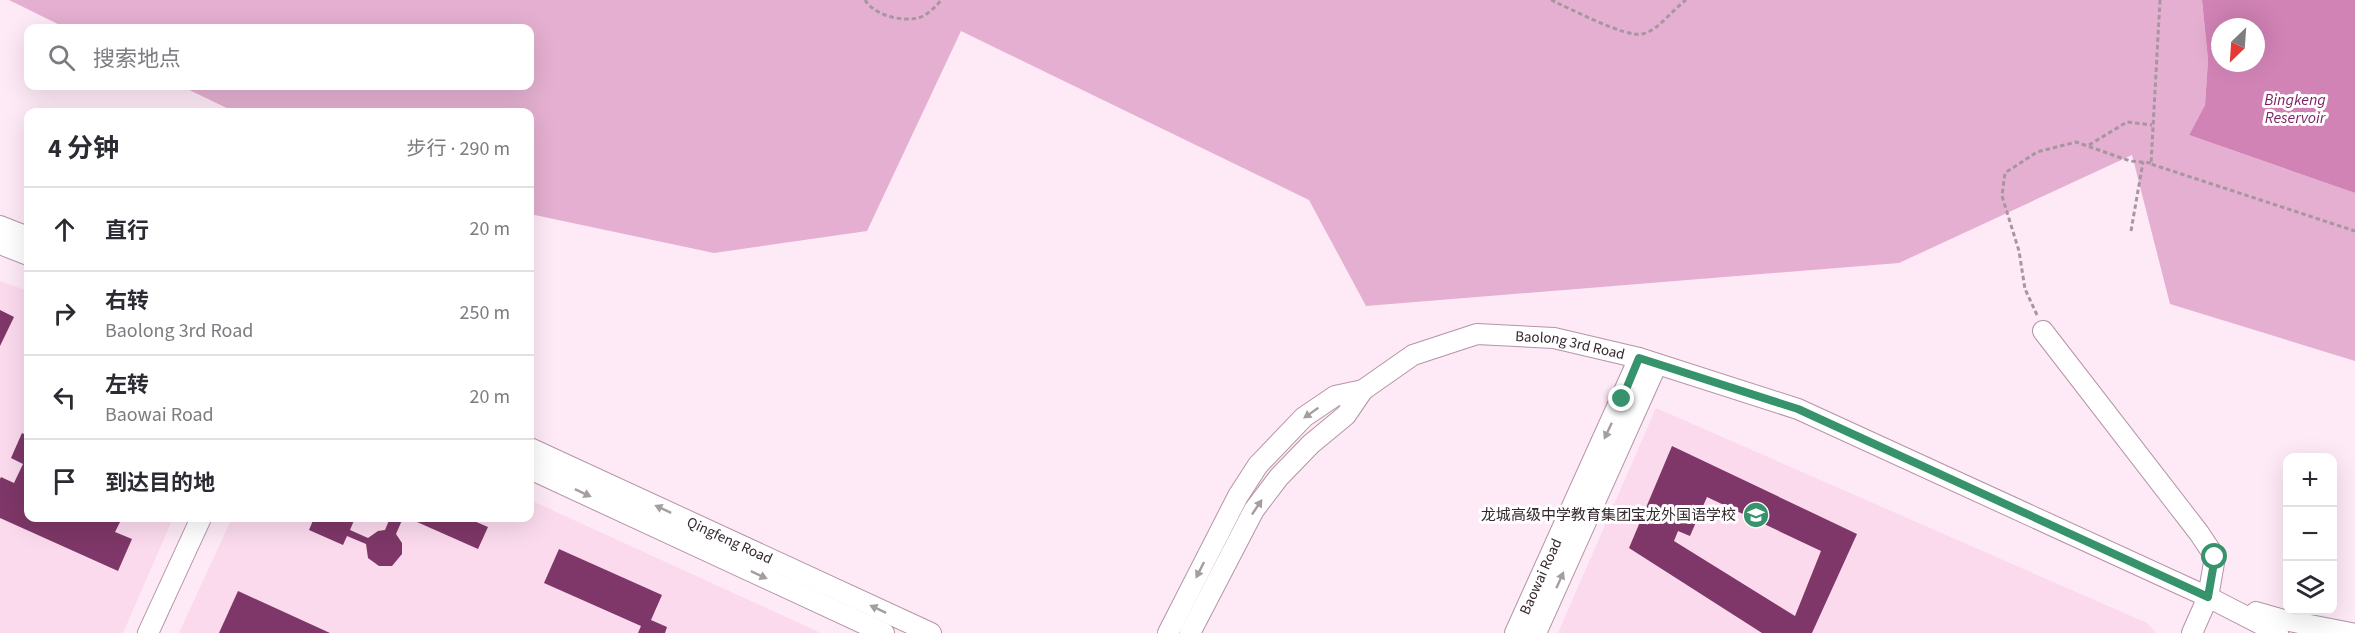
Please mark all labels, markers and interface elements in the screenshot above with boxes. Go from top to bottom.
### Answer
north arrow [2211,18,2265,72]
search box [24,24,534,90]
icon: search [45,41,78,74]
text: 搜索地点 [93,43,181,75]
water label: Bingkeng Reservoir [2264,89,2327,129]
text: 4 分钟 [48,130,119,167]
text: 步行 · 290 m [407,135,510,163]
icon: ahead [48,213,81,246]
text: 直行 [105,215,149,247]
text: 20 m [470,215,510,243]
text: 右转 [105,285,149,317]
icon: right [48,297,81,330]
text: 250 m [460,299,510,327]
text: Baolong 3rd Road [105,317,253,345]
street label: Baolong 3rd Road [1515,325,1627,365]
text: 左转 [105,369,149,401]
icon: left [48,381,81,414]
text: 20 m [470,383,510,411]
route end [1608,385,1634,411]
text: Baowai Road [105,401,214,429]
one-way arrow [1303,407,1319,419]
one-way arrow [1603,422,1612,439]
map controls [2283,453,2337,615]
button: + [2283,453,2337,507]
icon: arrive [48,465,81,498]
text: 到达目的地 [105,467,215,499]
one-way arrow [574,489,591,498]
one-way arrow [1251,500,1263,516]
school or university icon: 龙城高级中学教育集团宝龙外国语学校 [1741,500,1771,530]
one-way arrow [654,505,671,514]
place label: 龙城高级中学教育集团宝龙外国语学校 [1481,505,1736,526]
button: − [2283,507,2337,561]
street label: Qingfeng Road [684,511,776,569]
street label: Baowai Road [1514,535,1567,618]
route start [2201,543,2227,569]
button: layers [2283,561,2337,615]
one-way arrow [1195,562,1205,579]
one-way arrow [1555,570,1565,588]
one-way arrow [751,571,768,580]
one-way arrow [869,604,886,613]

